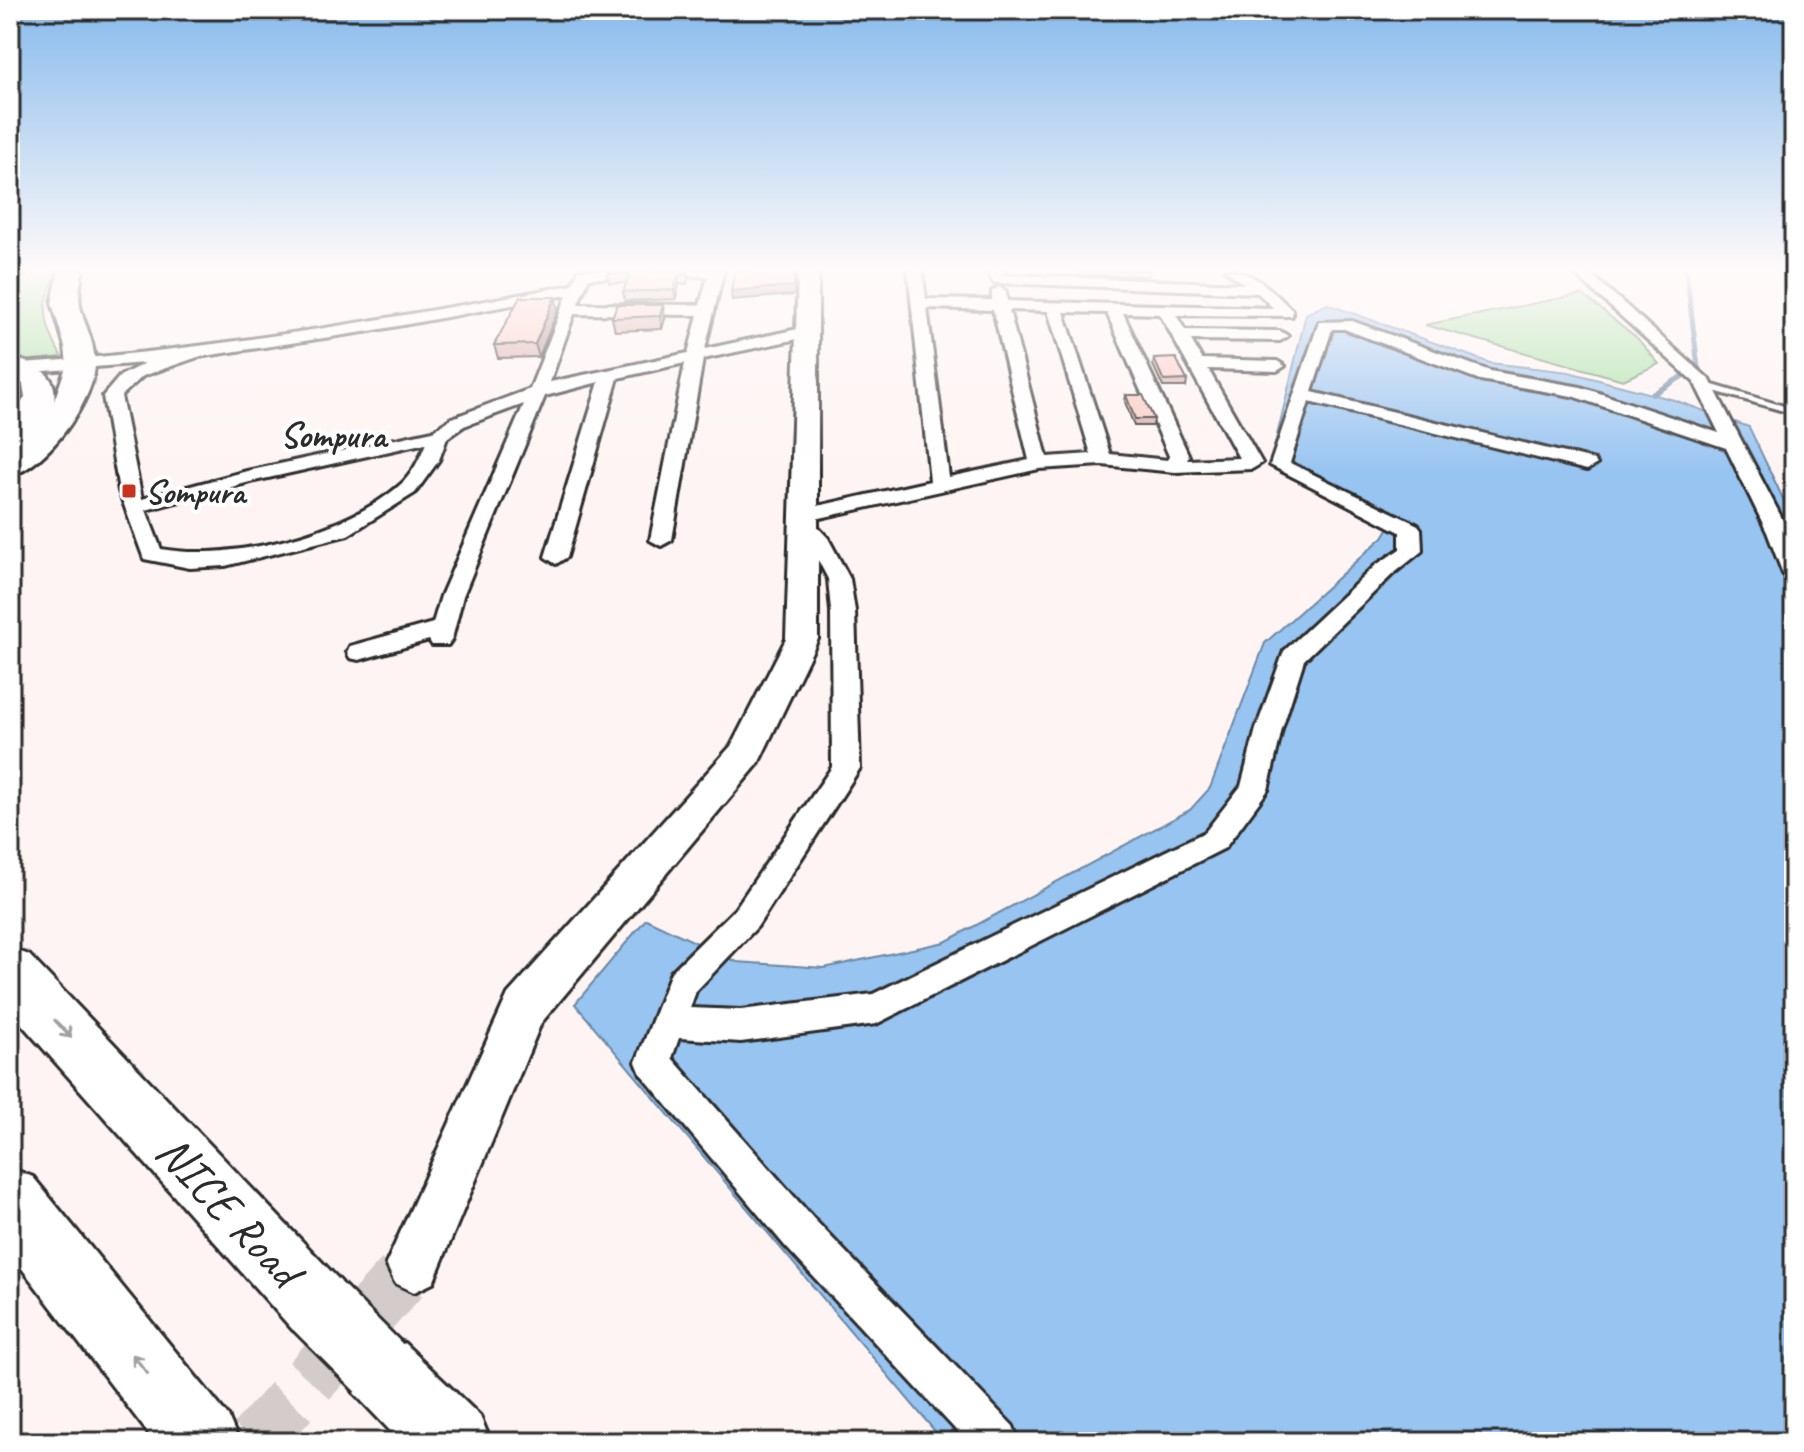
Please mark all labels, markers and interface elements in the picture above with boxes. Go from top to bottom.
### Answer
district label: Sompura [280,412,389,458]
place label: Sompura [145,470,248,513]
marker: Sompura [120,482,138,500]
one-way arrow [53,1019,71,1039]
street label: NICE Road [144,1122,319,1304]
one-way arrow [131,1354,148,1375]

